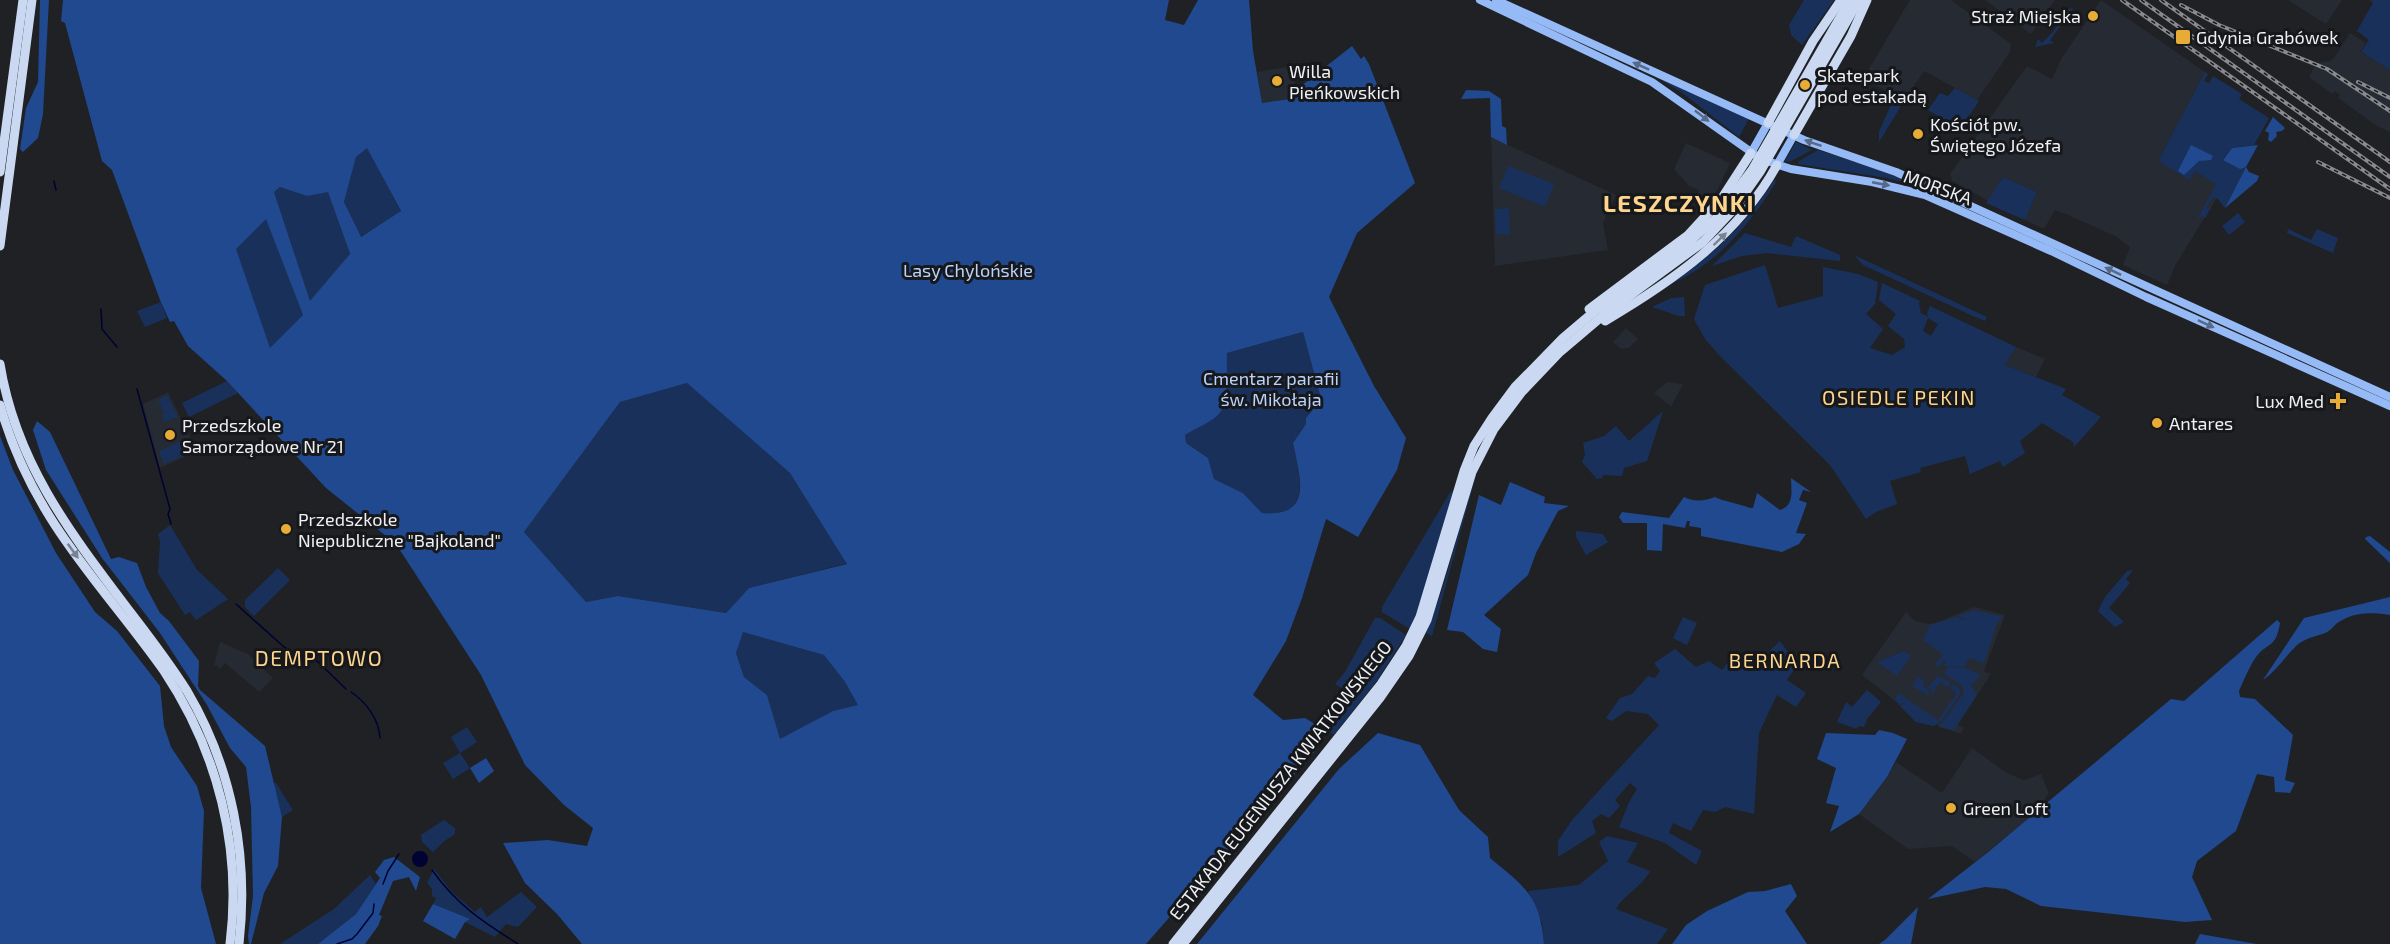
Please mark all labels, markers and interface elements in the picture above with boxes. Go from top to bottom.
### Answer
place label: Straż Miejska [1971,5,2081,27]
marker: Straż Miejska [2086,9,2100,23]
place label: Gdynia Grabówek [2196,26,2338,48]
marker: Gdynia Grabówek [2174,28,2192,46]
place label: Willa Pieńkowskich [1289,60,1400,103]
one-way arrow [1633,61,1650,70]
place label: Skatepark pod estakadą [1817,64,1927,107]
marker: Willa Pieńkowskich [1270,74,1284,88]
marker: Skatepark pod estakadą [1798,78,1812,92]
one-way arrow [1694,110,1710,123]
place label: Kościół pw. Świętego Józefa [1930,113,2061,156]
marker: Kościół pw. Świętego Józefa [1911,127,1925,141]
one-way arrow [1804,137,1822,147]
street label: MORSKA [1901,165,1976,210]
one-way arrow [1872,180,1891,189]
district label: LESZCZYNKI [1603,188,1755,217]
one-way arrow [1713,232,1728,246]
park label: Lasy Chylońskie [903,259,1033,281]
one-way arrow [2104,267,2121,276]
one-way arrow [2198,320,2215,329]
park label: Cmentarz parafii św. Mikołaja [1203,367,1339,410]
district label: OSIEDLE PEKIN [1822,385,1976,409]
place label: Lux Med [2255,390,2324,412]
marker: Lux Med [2329,392,2347,410]
place label: Antares [2169,412,2233,434]
place label: Przedszkole Samorządowe Nr 21 [182,414,344,457]
marker: Antares [2150,416,2164,430]
marker: Przedszkole Samorządowe Nr 21 [163,428,177,442]
place label: Przedszkole Niepubliczne "Bajkoland" [298,508,501,551]
marker: Przedszkole Niepubliczne "Bajkoland" [279,522,293,536]
one-way arrow [67,542,79,558]
street label: ESTAKADA EUGENIUSZA KWIATKOWSKIEGO [1164,636,1396,924]
district label: DEMPTOWO [255,645,383,670]
district label: BERNARDA [1729,648,1841,672]
place label: Green Loft [1963,797,2048,819]
marker: Green Loft [1944,801,1958,815]

